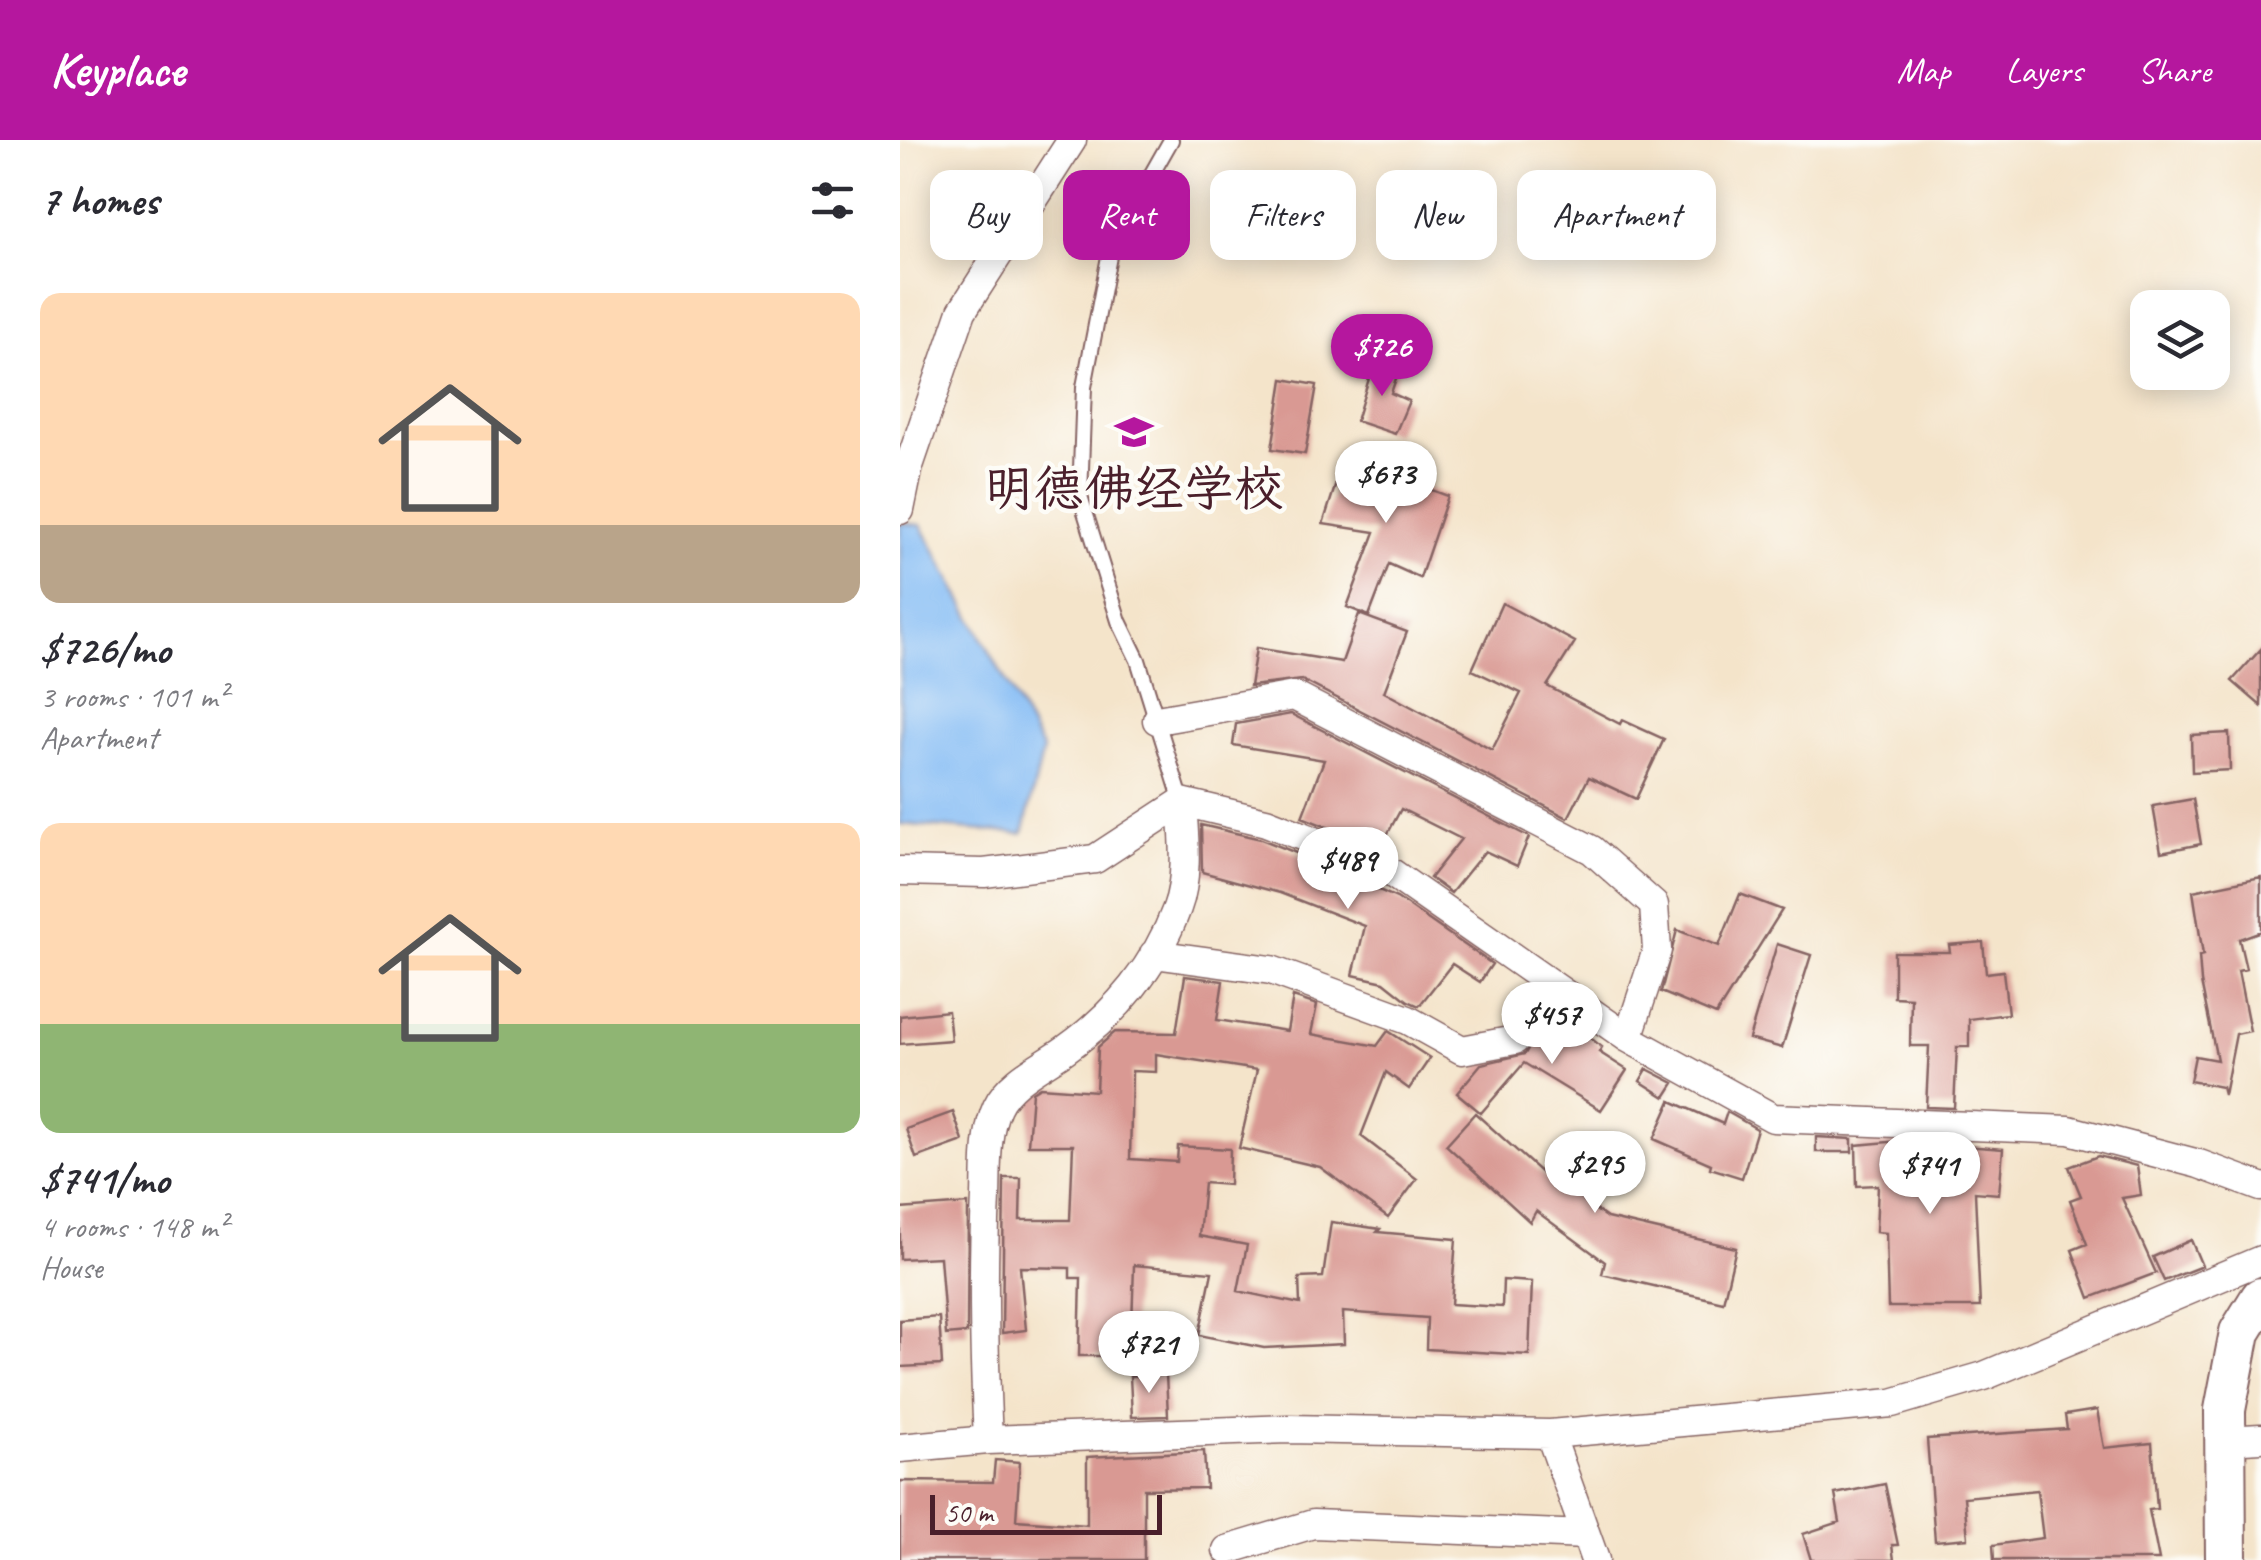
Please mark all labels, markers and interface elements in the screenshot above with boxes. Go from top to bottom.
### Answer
text: Keyplace [50,40,185,100]
text: Map [1897,48,1950,93]
text: Layers [2005,48,2083,93]
text: Share [2138,48,2211,93]
chip: Buy [930,170,1043,260]
chip: Rent [1063,170,1190,260]
chip: Filters [1210,170,1356,260]
chip: New [1376,170,1497,260]
chip: Apartment [1517,170,1716,260]
icon: filters [805,173,860,228]
text: 7 homes [40,174,158,227]
map controls [2130,290,2230,390]
button: layers [2130,290,2230,390]
pin: $726 [1323,314,1441,399]
text: $726 [1353,326,1411,367]
icon: home [360,358,540,538]
school or university icon: 明德佛经学校 [1113,411,1155,453]
pin: $673 [1327,441,1445,526]
text: $673 [1357,453,1415,494]
place label: 明德佛经学校 [984,457,1284,520]
text: $726/mo [40,623,170,676]
text: 3 rooms · 101 m² [40,676,227,717]
text: Apartment [40,717,158,758]
pin: $489 [1289,827,1407,912]
text: $489 [1319,839,1377,880]
icon: home [360,888,540,1068]
pin: $457 [1493,982,1611,1067]
text: $457 [1524,994,1580,1035]
pin: $295 [1536,1131,1654,1216]
pin: $741 [1871,1132,1989,1217]
text: $295 [1567,1143,1623,1184]
text: $741 [1901,1144,1959,1185]
text: $741/mo [40,1153,169,1206]
text: 4 rooms · 148 m² [40,1206,227,1247]
text: House [40,1247,102,1288]
pin: $721 [1090,1311,1208,1396]
text: $721 [1120,1323,1178,1364]
scale bar [930,1490,1162,1534]
text: 50 m [945,1495,993,1530]

